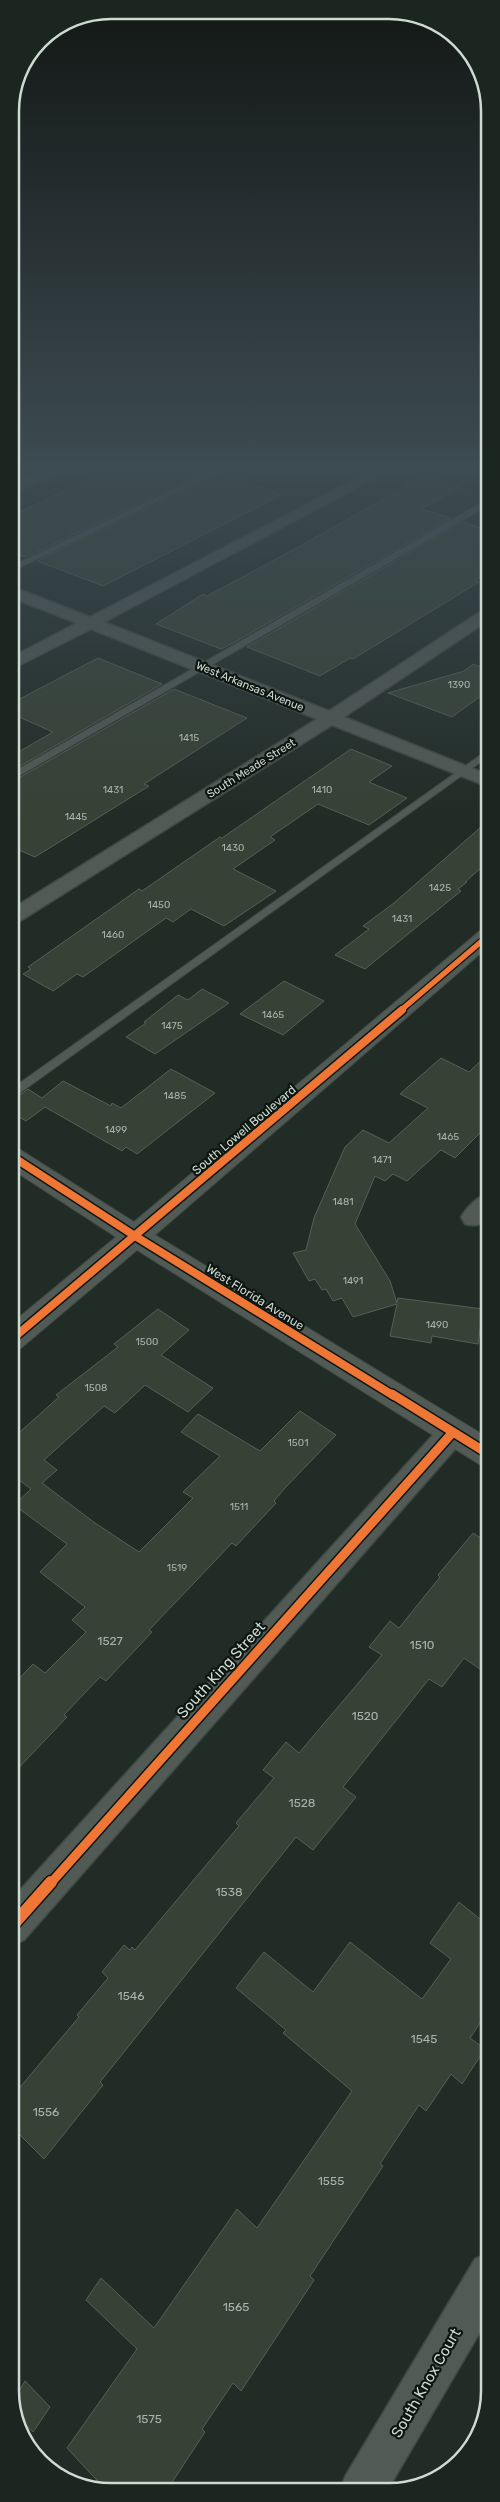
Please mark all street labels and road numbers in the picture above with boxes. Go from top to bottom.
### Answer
street label: West Arkansas Avenue [194,659,306,714]
street label: South Meade Street [205,736,298,801]
street label: South Lowell Boulevard [189,1083,299,1177]
street label: West Florida Avenue [204,1261,307,1333]
street label: South King Street [173,1618,269,1722]
street label: South Knox Court [387,2325,465,2441]

